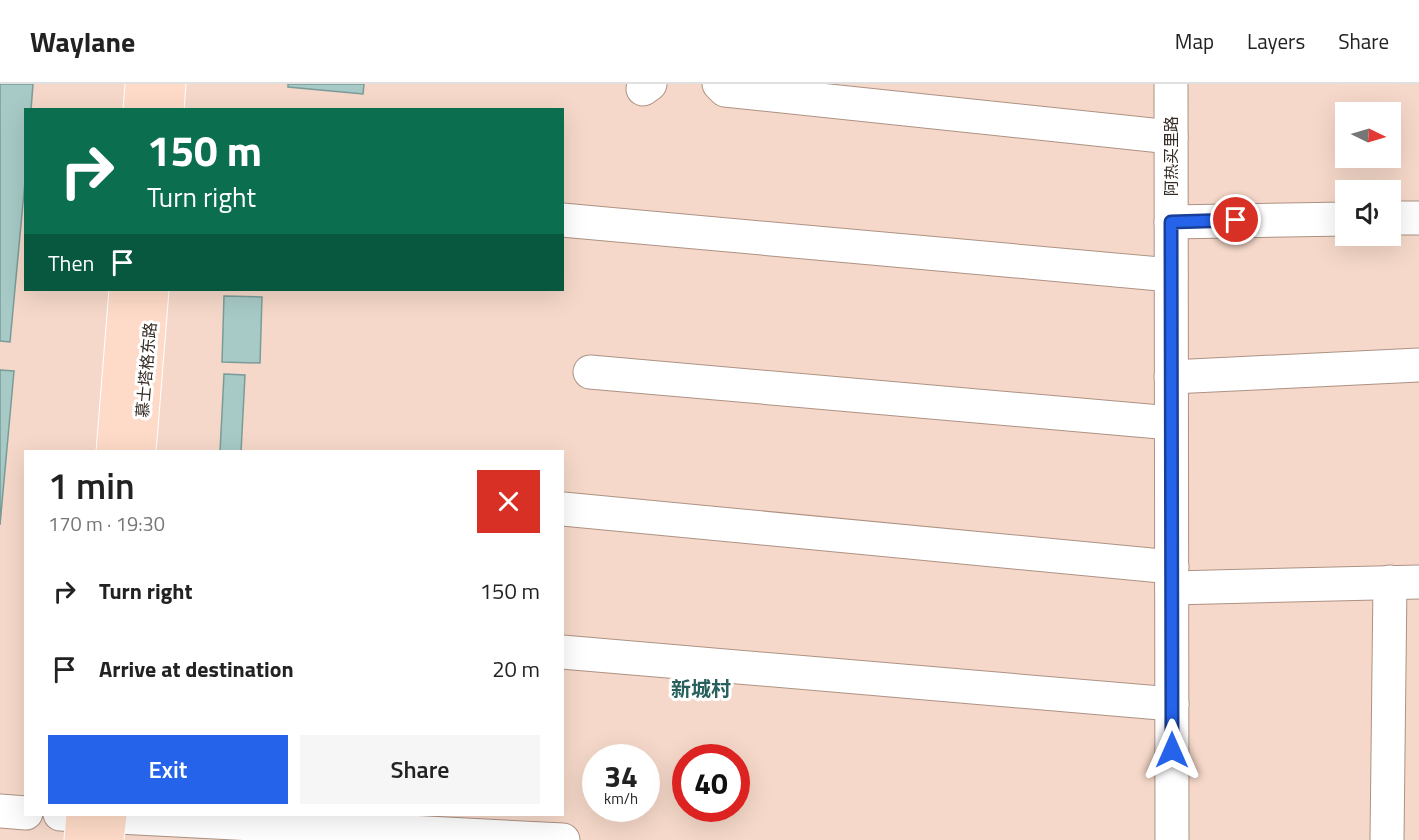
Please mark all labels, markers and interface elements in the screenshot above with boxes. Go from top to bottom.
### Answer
text: Waylane [30,20,135,63]
text: Map [1175,25,1214,57]
text: Layers [1247,25,1305,57]
text: Share [1338,25,1389,57]
north arrow [1335,102,1401,168]
map controls [1335,102,1401,246]
street label: 阿热买里路 [1159,116,1183,196]
text: 150 m [147,118,262,182]
icon: right [48,132,126,210]
text: Turn right [147,176,256,217]
button: sound [1335,180,1401,246]
pin [1210,194,1261,245]
icon: arrive [1219,203,1252,236]
text: Then [48,246,94,280]
icon: arrive [106,246,139,279]
street label: 慕士塔格东路 [130,321,162,419]
text: 1 min [48,458,135,513]
button: close [477,470,540,533]
text: 170 m · 19:30 [48,508,165,539]
text: Turn right [99,574,193,608]
text: 150 m [480,574,540,608]
icon: right [48,575,81,608]
text: Arrive at destination [99,652,294,686]
text: 20 m [492,652,540,686]
icon: arrive [48,653,81,686]
district label: 新城村 [671,673,731,704]
position arrow [1140,718,1204,782]
button: Exit [48,735,288,804]
button: Share [300,735,540,804]
speed limit sign: 40 [672,744,750,822]
text: 34 [604,753,638,799]
text: km/h [604,787,638,810]

